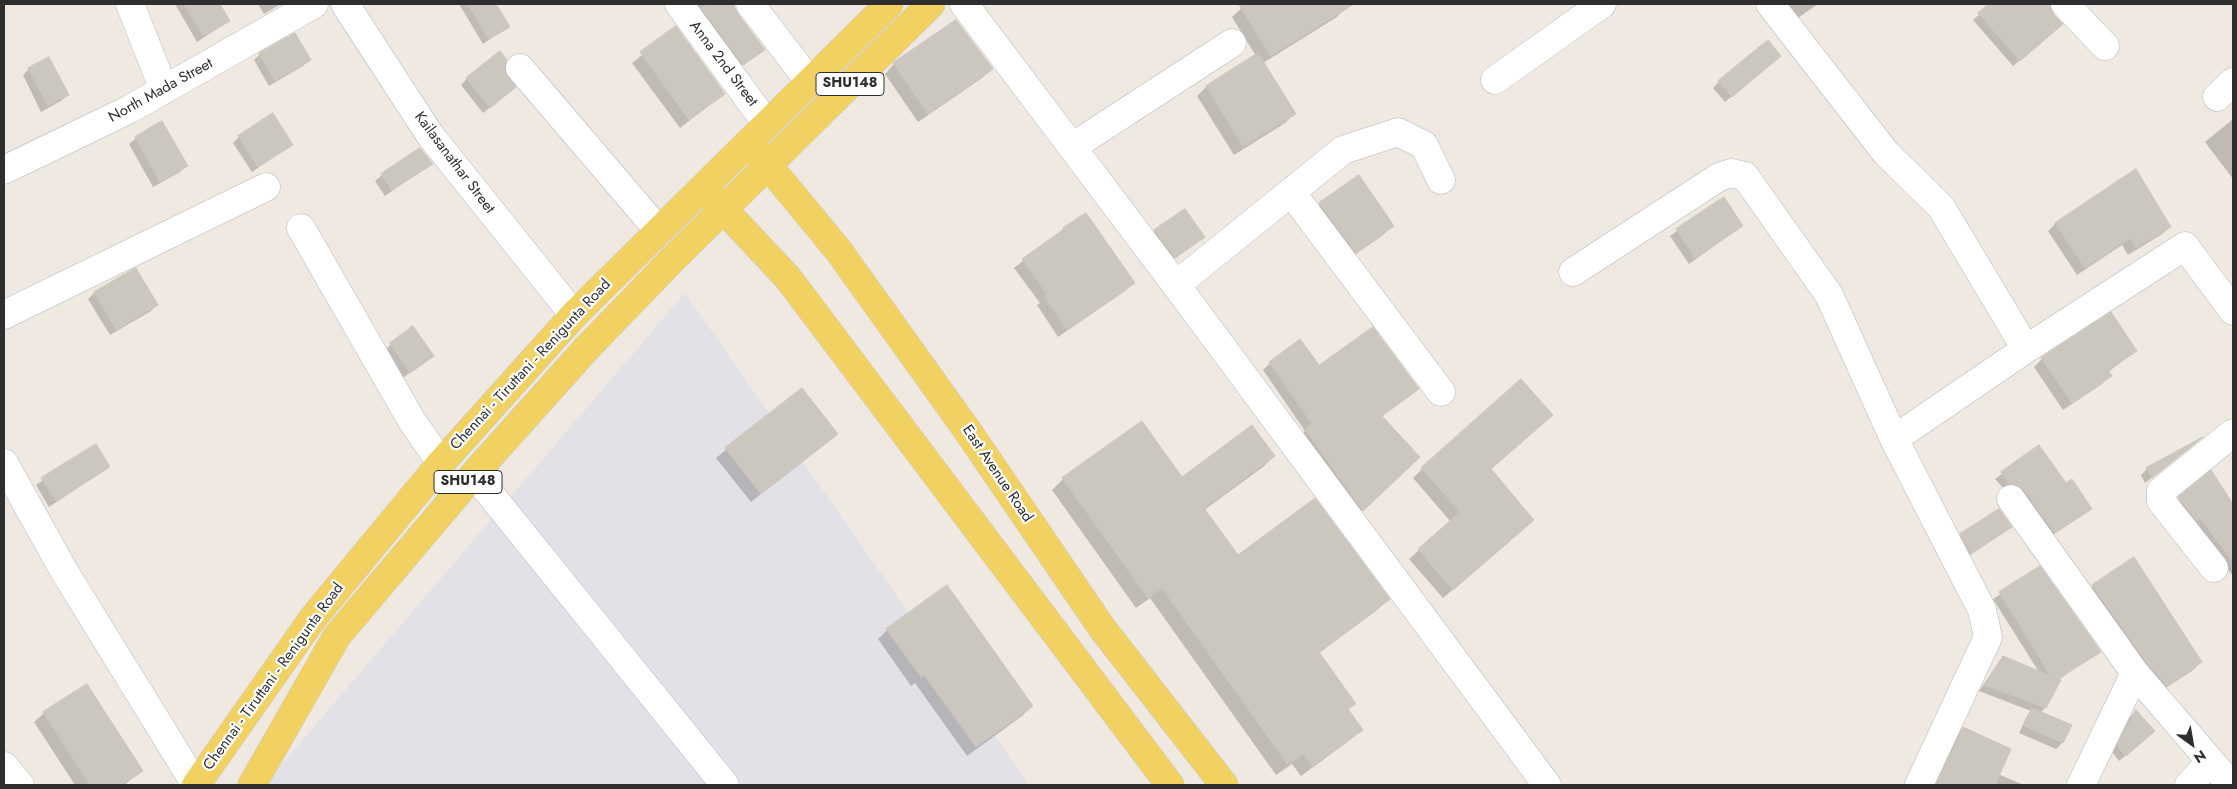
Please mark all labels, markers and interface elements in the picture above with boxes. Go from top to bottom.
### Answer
street label: Anna 2nd Street [685,18,761,110]
street label: North Mada Street [106,55,216,127]
road number: SHU148 [816,72,884,96]
street label: Kailasanathar Street [410,109,498,217]
street label: Chennai - Tiruttani - Renigunta Road [447,276,615,454]
street label: East Avenue Road [958,422,1036,526]
road number: SHU148 [434,471,502,494]
street label: Chennai - Tiruttani - Renigunta Road [200,580,348,774]
north arrow [2167,719,2217,769]
text: N [2190,745,2210,768]

